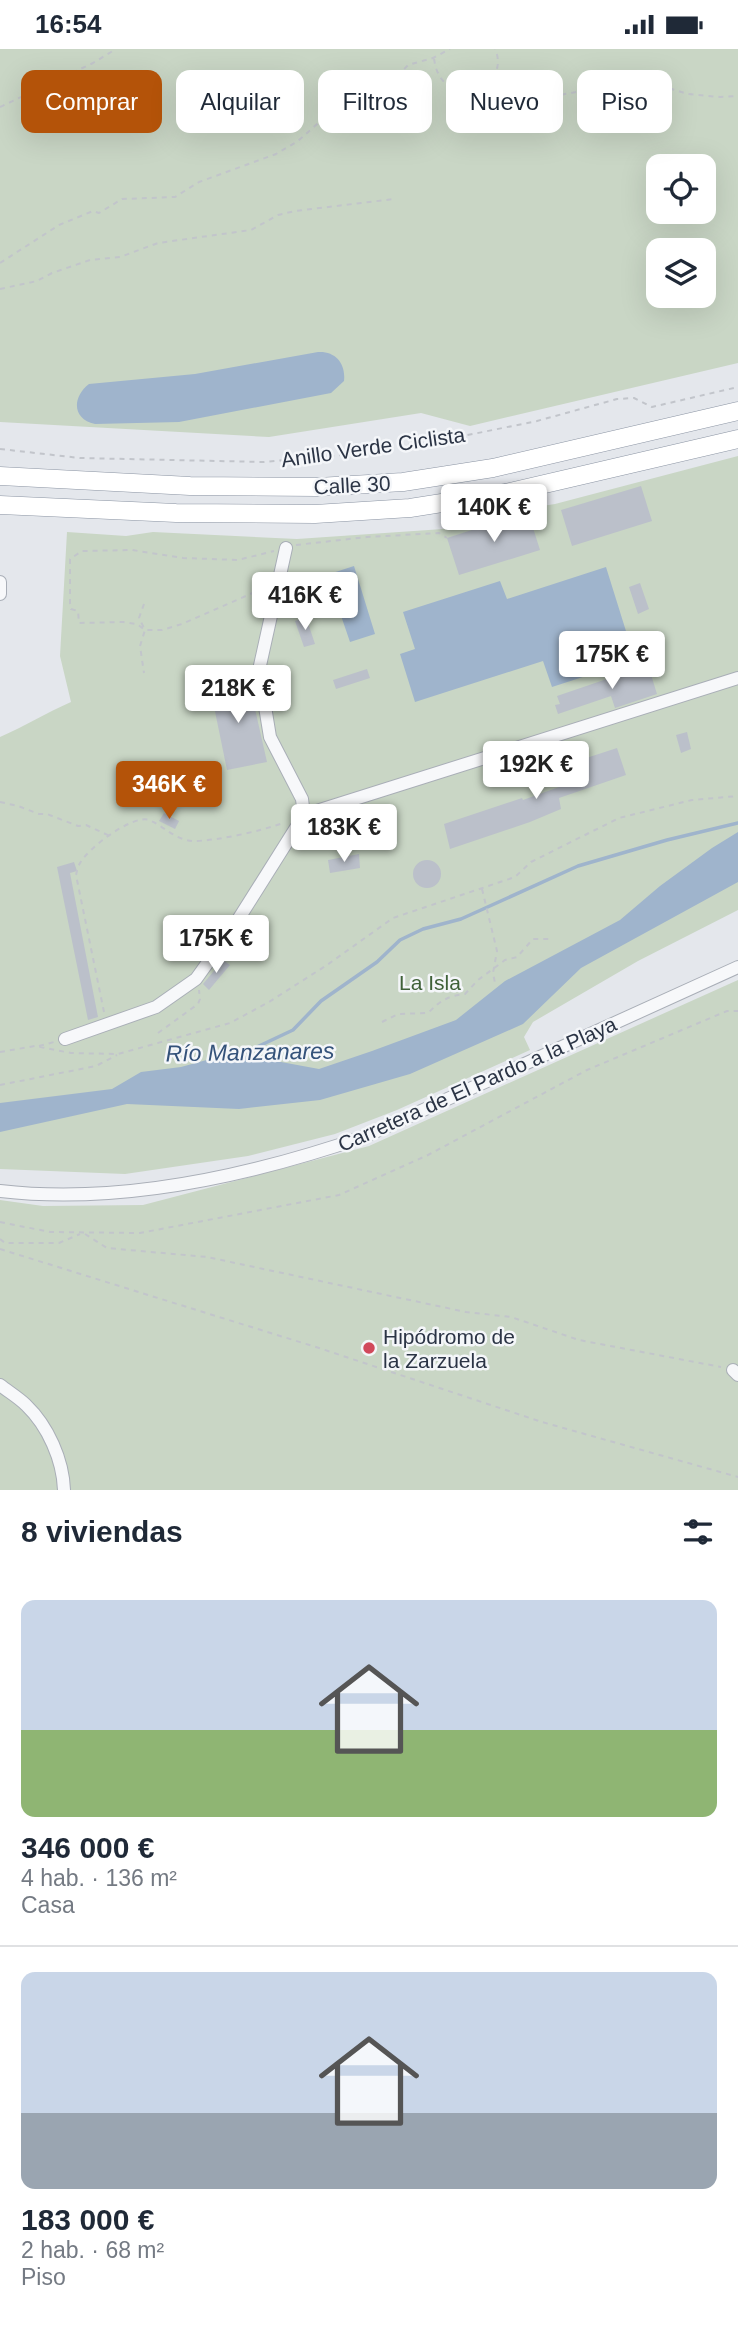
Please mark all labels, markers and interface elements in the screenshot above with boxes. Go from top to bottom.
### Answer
text: 16:54 [35,9,102,39]
chip: Comprar [21,70,162,133]
chip: Alquilar [176,70,304,133]
chip: Filtros [318,70,432,133]
chip: Nuevo [446,70,563,133]
chip: Piso [577,70,672,133]
map controls [646,154,716,308]
button: locate [646,154,716,224]
button: layers [646,238,716,308]
street label: Anillo Verde Ciclista [280,423,467,471]
street label: Calle 30 [313,471,391,499]
pin: 140K € [437,484,551,544]
text: 140K € [457,494,531,520]
pin: 416K € [248,573,362,632]
text: 416K € [268,582,342,608]
pin: 175K € [555,631,669,691]
text: 175K € [575,641,649,667]
pin: 218K € [181,665,295,725]
text: 218K € [201,675,275,701]
pin: 192K € [479,741,593,801]
text: 192K € [499,751,573,777]
pin: 346K € [112,761,226,821]
text: 346K € [132,771,206,797]
pin: 183K € [287,805,401,864]
text: 183K € [307,814,381,840]
pin: 175K € [159,915,273,975]
text: 175K € [179,925,253,951]
park label: La Isla [399,971,461,994]
street label: Carretera de El Pardo a la Playa [334,1012,620,1156]
water label: Río Manzanares [165,1038,335,1066]
place label: Hipódromo de la Zarzuela [383,1325,515,1372]
marker: Hipódromo de la Zarzuela [361,1340,377,1356]
icon: filters [679,1513,717,1551]
text: 8 viviendas [21,1515,183,1548]
icon: home [306,1646,432,1772]
text: 346 000 € [21,1831,154,1864]
text: 4 hab. · 136 m² [21,1865,177,1891]
text: Casa [21,1892,75,1918]
icon: home [306,2018,432,2144]
text: 183 000 € [21,2203,154,2236]
text: 2 hab. · 68 m² [21,2237,164,2263]
text: Piso [21,2264,66,2290]

